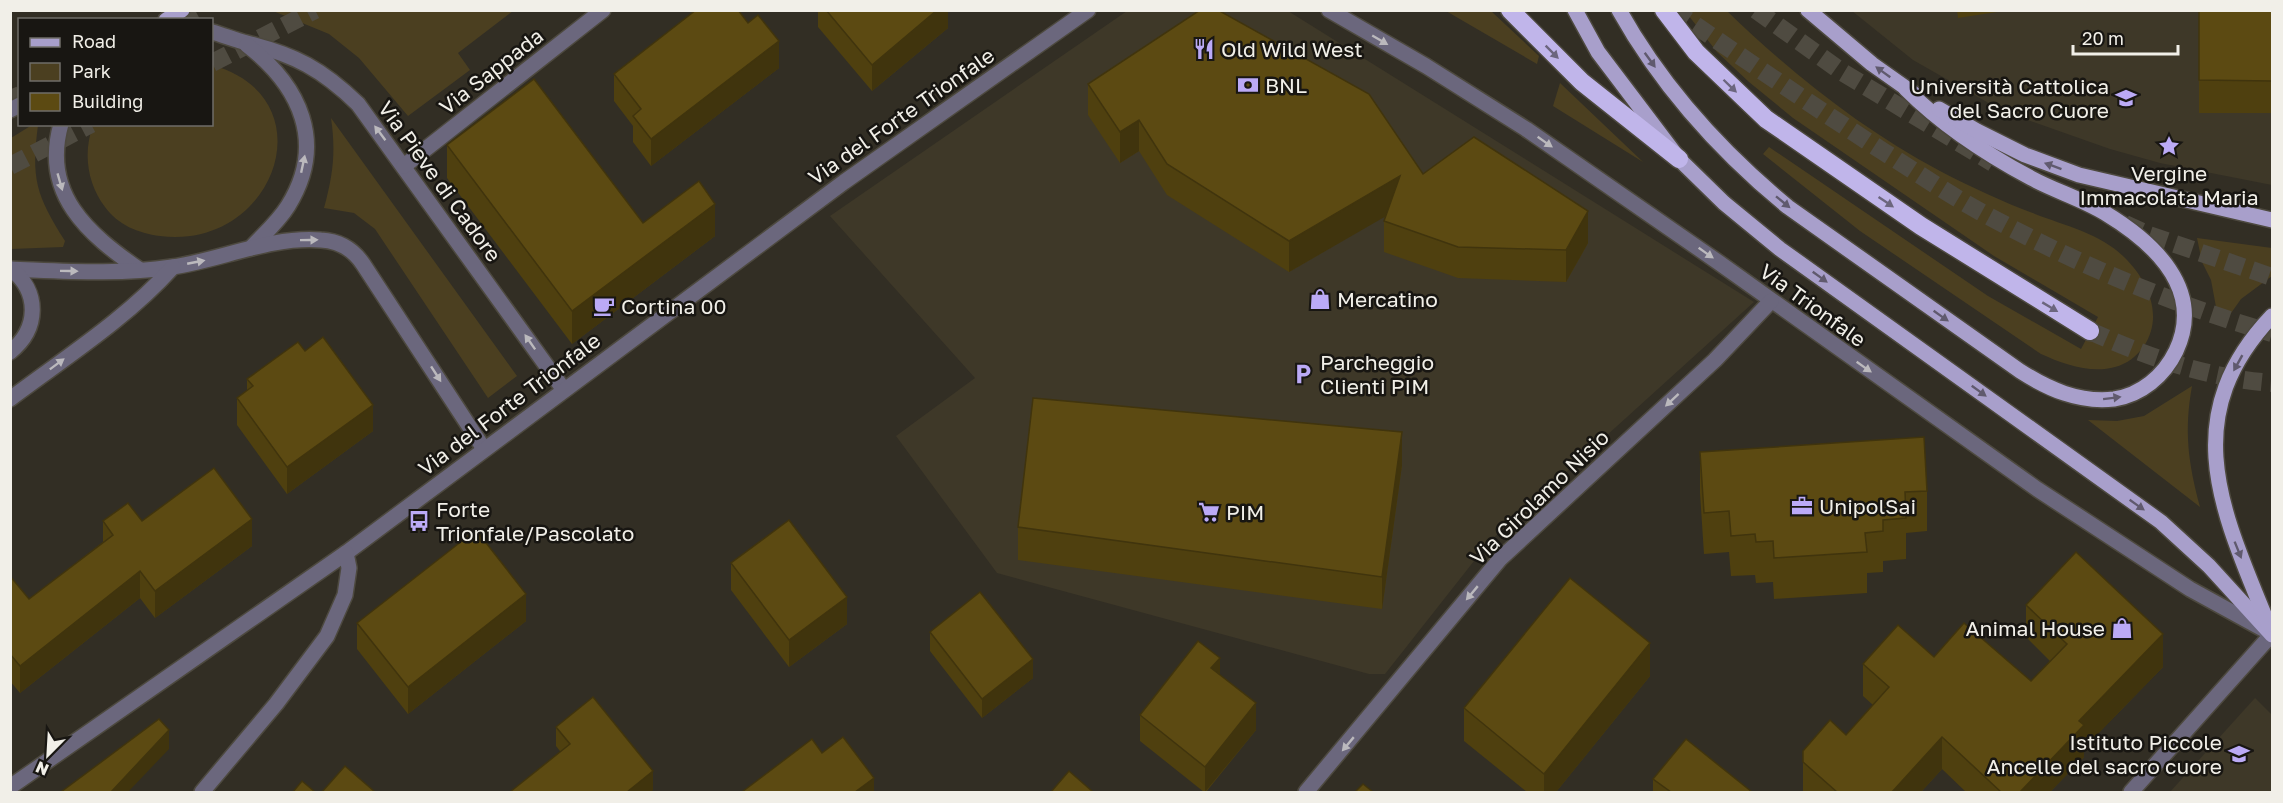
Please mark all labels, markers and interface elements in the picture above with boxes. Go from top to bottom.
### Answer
legend [18,18,213,126]
scale bar [2073,18,2178,56]
street label: Via Sappada [434,22,548,120]
text: 20 m [2082,27,2124,49]
text: Road [72,30,116,52]
one-way arrow [1372,34,1388,45]
place label: Old Wild West [1221,36,1363,62]
restaurant icon: Old Wild West [1192,37,1216,61]
street label: Via del Forte Trionfale [803,42,999,190]
one-way arrow [1544,44,1558,58]
one-way arrow [1644,52,1656,68]
text: Park [72,60,111,82]
one-way arrow [1875,66,1891,78]
place label: BNL [1265,72,1307,98]
bank icon: BNL [1236,73,1260,97]
place label: Università Cattolica del Sacro Cuore [1910,73,2109,123]
one-way arrow [1722,79,1737,93]
school or university icon: Università Cattolica del Sacro Cuore [2114,86,2138,110]
text: Building [72,90,143,112]
street label: Via Pieve di Cadore [373,96,507,266]
one-way arrow [374,125,386,141]
place icon: Vergine Immacolata Maria [2157,134,2181,158]
one-way arrow [1537,136,1553,148]
one-way arrow [299,154,308,173]
one-way arrow [2044,160,2062,170]
place label: Vergine Immacolata Maria [2079,160,2259,210]
one-way arrow [56,173,65,191]
one-way arrow [1775,196,1790,208]
one-way arrow [1878,196,1894,207]
one-way arrow [299,235,318,245]
one-way arrow [1697,248,1714,259]
one-way arrow [187,257,206,266]
street label: Via Trionfale [1755,258,1871,352]
one-way arrow [59,266,78,276]
one-way arrow [1812,271,1828,283]
place label: Mercatino [1337,286,1438,312]
shop icon: Mercatino [1308,287,1332,311]
place label: Cortina 00 [621,293,727,319]
cafe icon: Cortina 00 [592,294,616,318]
one-way arrow [2042,302,2059,312]
one-way arrow [1932,310,1948,322]
street label: Via del Forte Trionfale [413,327,605,481]
one-way arrow [524,335,536,351]
place label: Parcheggio Clienti PIM [1320,349,1434,399]
one-way arrow [2233,354,2243,371]
one-way arrow [49,358,65,370]
one-way arrow [1856,361,1872,373]
parking icon: Parcheggio Clienti PIM [1291,362,1315,386]
one-way arrow [431,366,442,382]
one-way arrow [1970,385,1986,397]
one-way arrow [1665,393,1680,407]
one-way arrow [2103,393,2122,403]
street label: Via Girolamo Nisio [1464,424,1614,570]
place label: UnipolSai [1819,493,1916,519]
office icon: UnipolSai [1790,494,1814,518]
place label: Forte Trionfale/Pascolato [436,496,634,546]
place label: PIM [1226,499,1264,525]
one-way arrow [2128,499,2144,511]
supermarket icon: PIM [1197,500,1221,524]
bus stop icon: Forte Trionfale/Pascolato [407,509,431,533]
one-way arrow [2234,541,2243,559]
one-way arrow [1465,585,1478,601]
place label: Animal House [1965,615,2105,641]
shop icon: Animal House [2110,616,2134,640]
north arrow [18,725,78,785]
place label: Istituto Piccole Ancelle del sacro cuore [1986,729,2222,779]
one-way arrow [1341,736,1354,752]
school or university icon: Istituto Piccole Ancelle del sacro cuore [2227,742,2251,766]
text: N [32,757,52,780]

